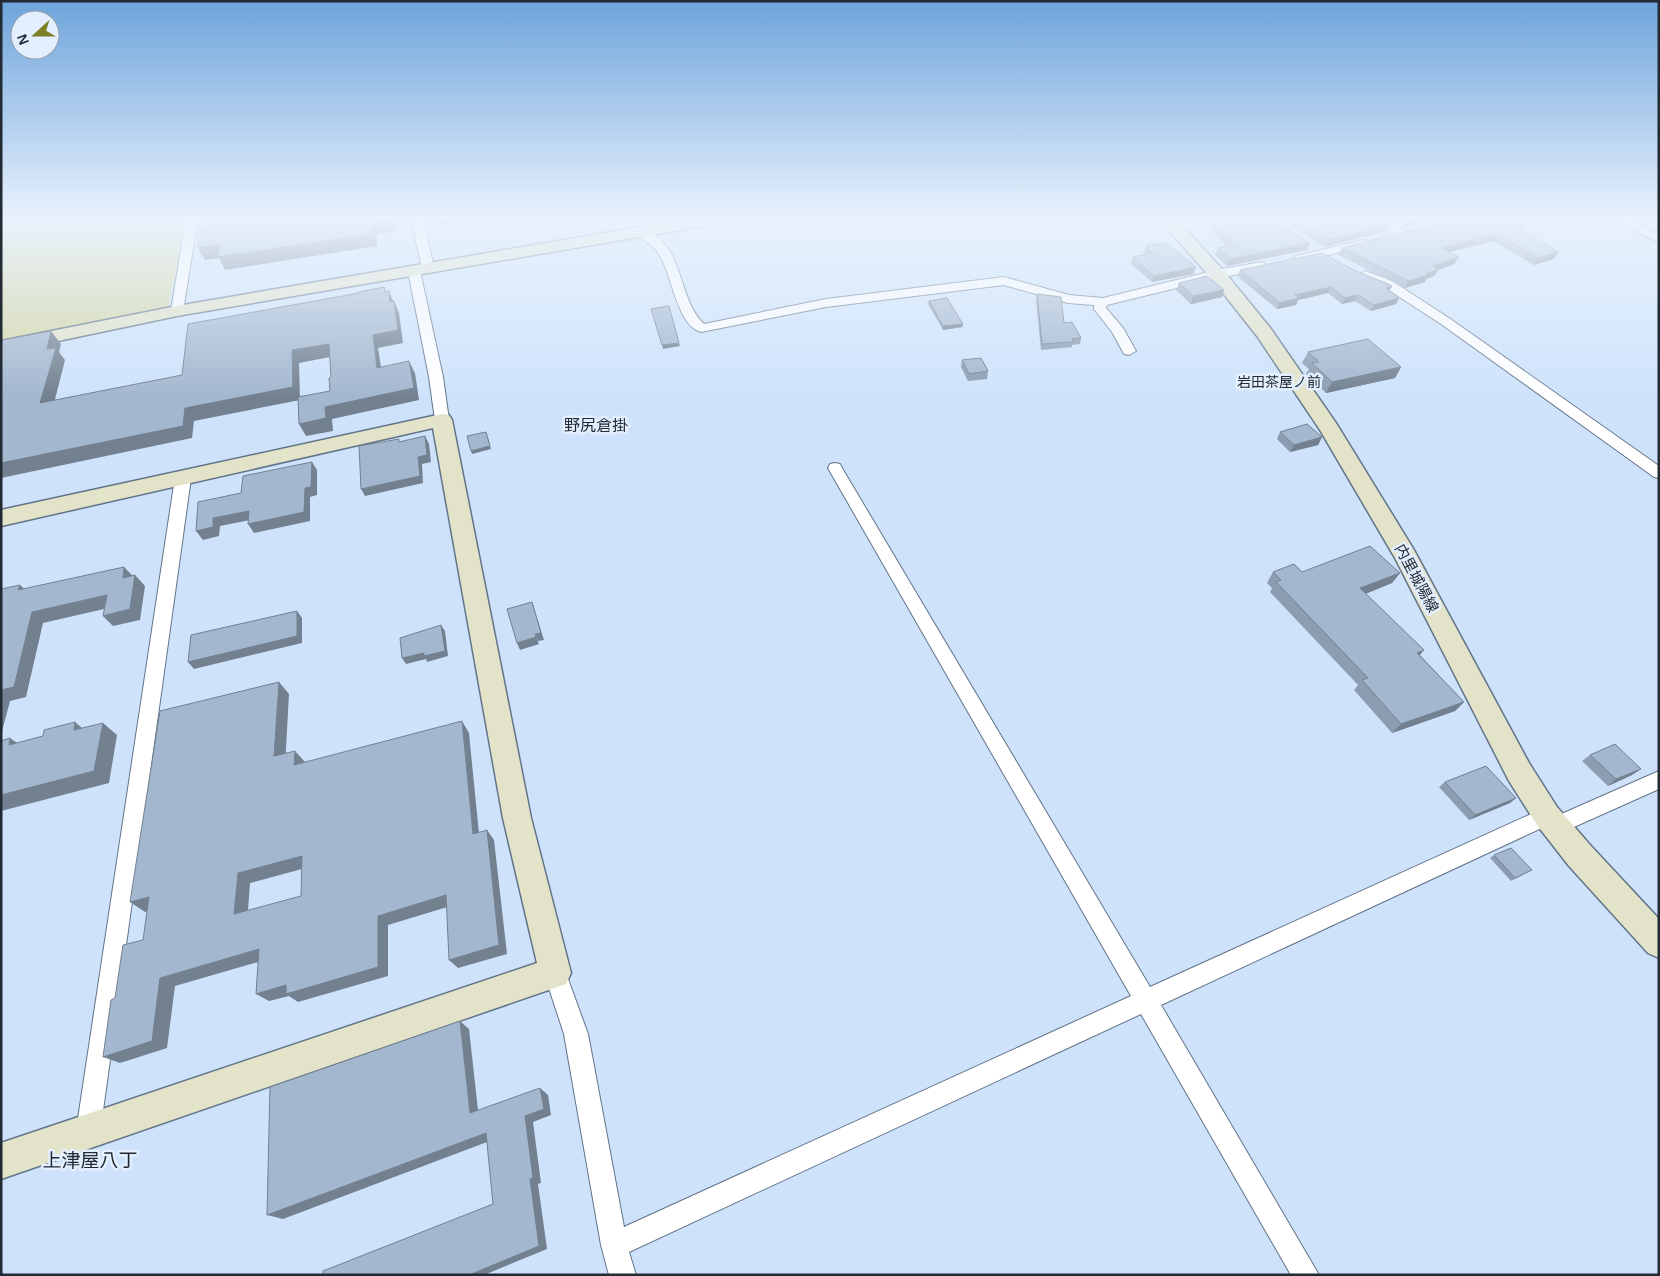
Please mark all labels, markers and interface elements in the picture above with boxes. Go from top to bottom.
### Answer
north arrow [10,10,60,60]
text: N [14,32,32,47]
district label: 岩田茶屋ノ前 [1237,374,1321,390]
district label: 野尻倉掛 [564,417,628,434]
street label: 内里城陽線 [1392,541,1442,615]
district label: 上津屋八丁 [42,1150,138,1171]

